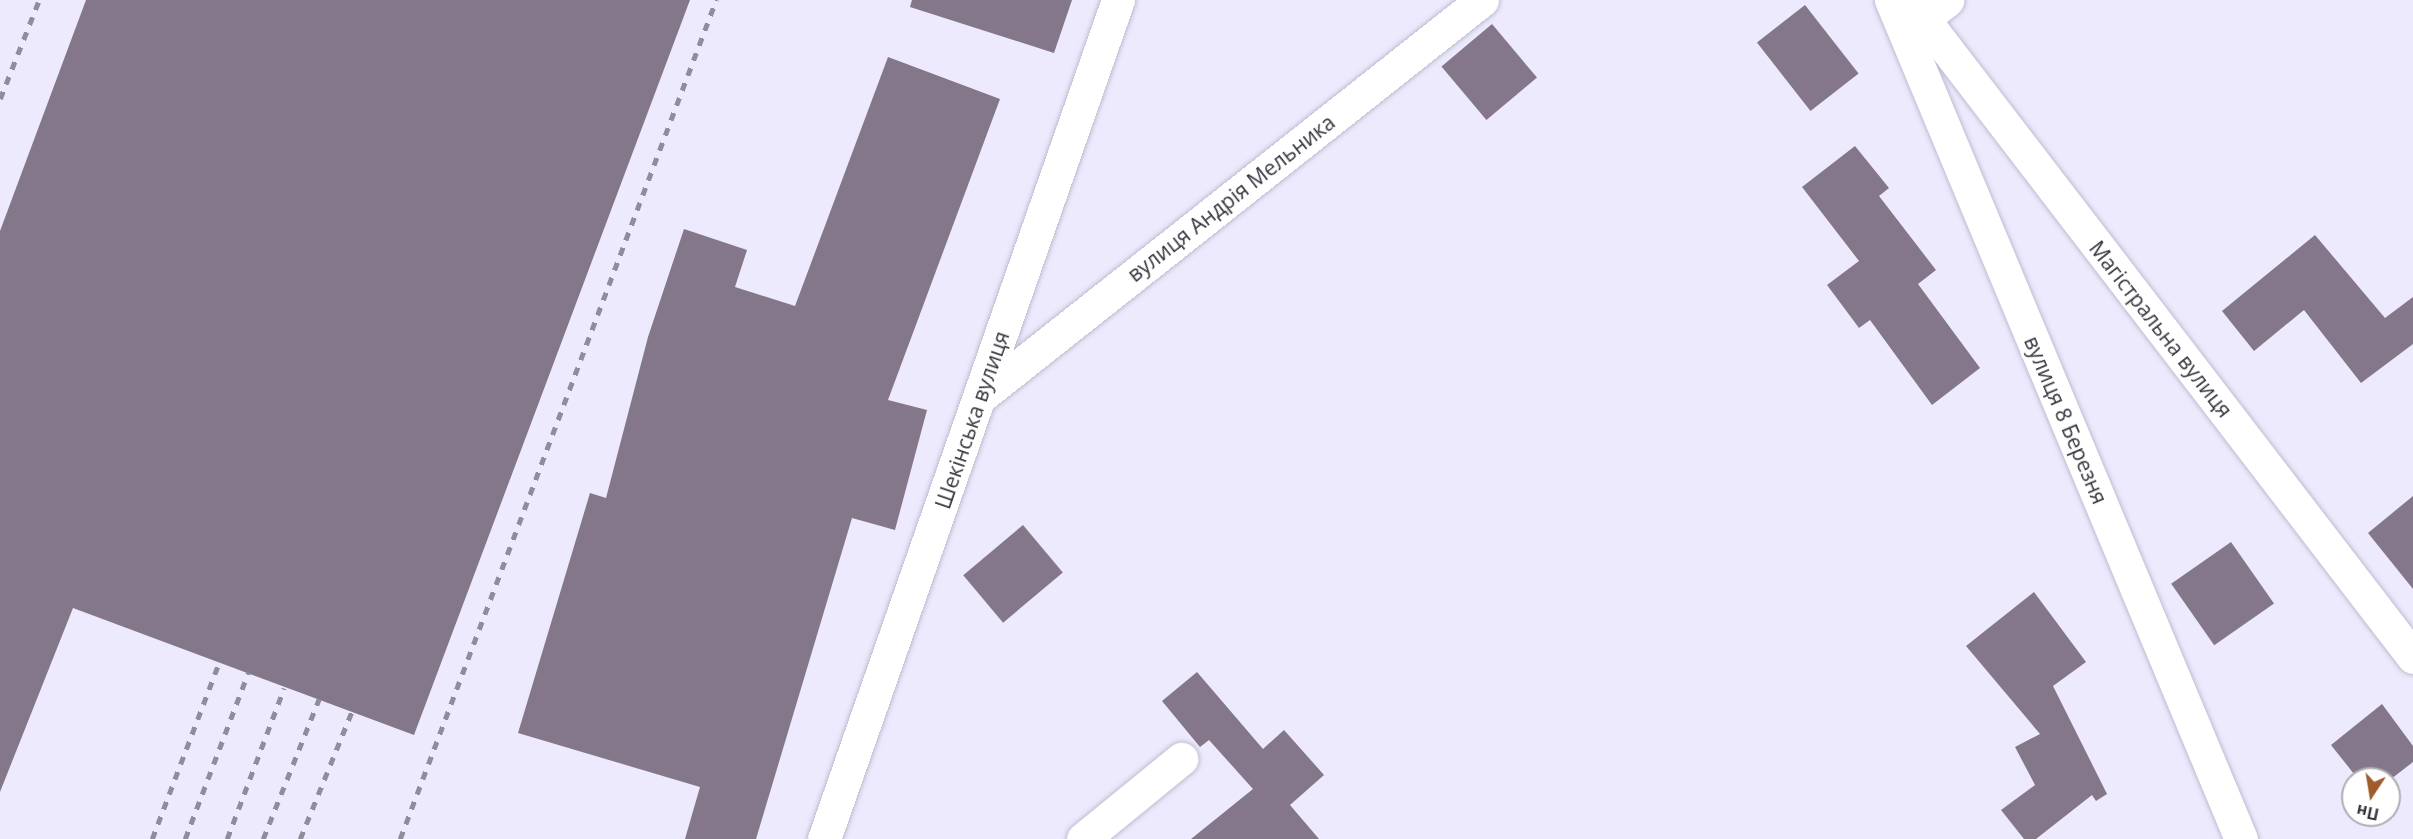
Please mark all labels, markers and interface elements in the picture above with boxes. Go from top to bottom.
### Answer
street label: вулиця Андрія Мельника [1122,109,1340,287]
street label: Магістральна вулиця [2084,236,2238,422]
street label: Шекінська вулиця [930,328,1014,512]
street label: вулиця 8 Березня [2019,332,2113,508]
north arrow [2341,767,2401,827]
text: Пн [2354,800,2381,826]

